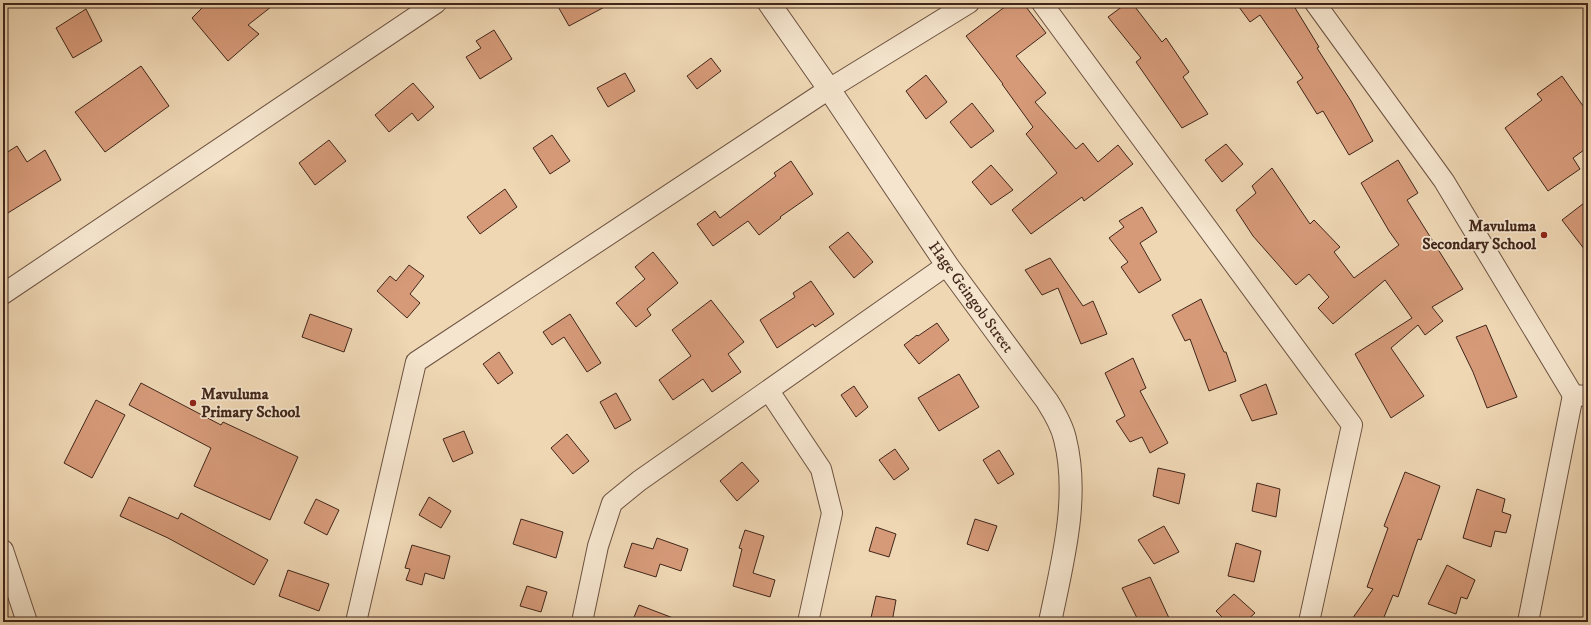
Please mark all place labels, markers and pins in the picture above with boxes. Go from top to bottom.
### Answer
place label: Mavuluma Secondary School [1422,216,1537,254]
marker: Mavuluma Secondary School [1539,230,1549,240]
place label: Mavuluma Primary School [201,384,301,422]
marker: Mavuluma Primary School [188,398,198,408]

